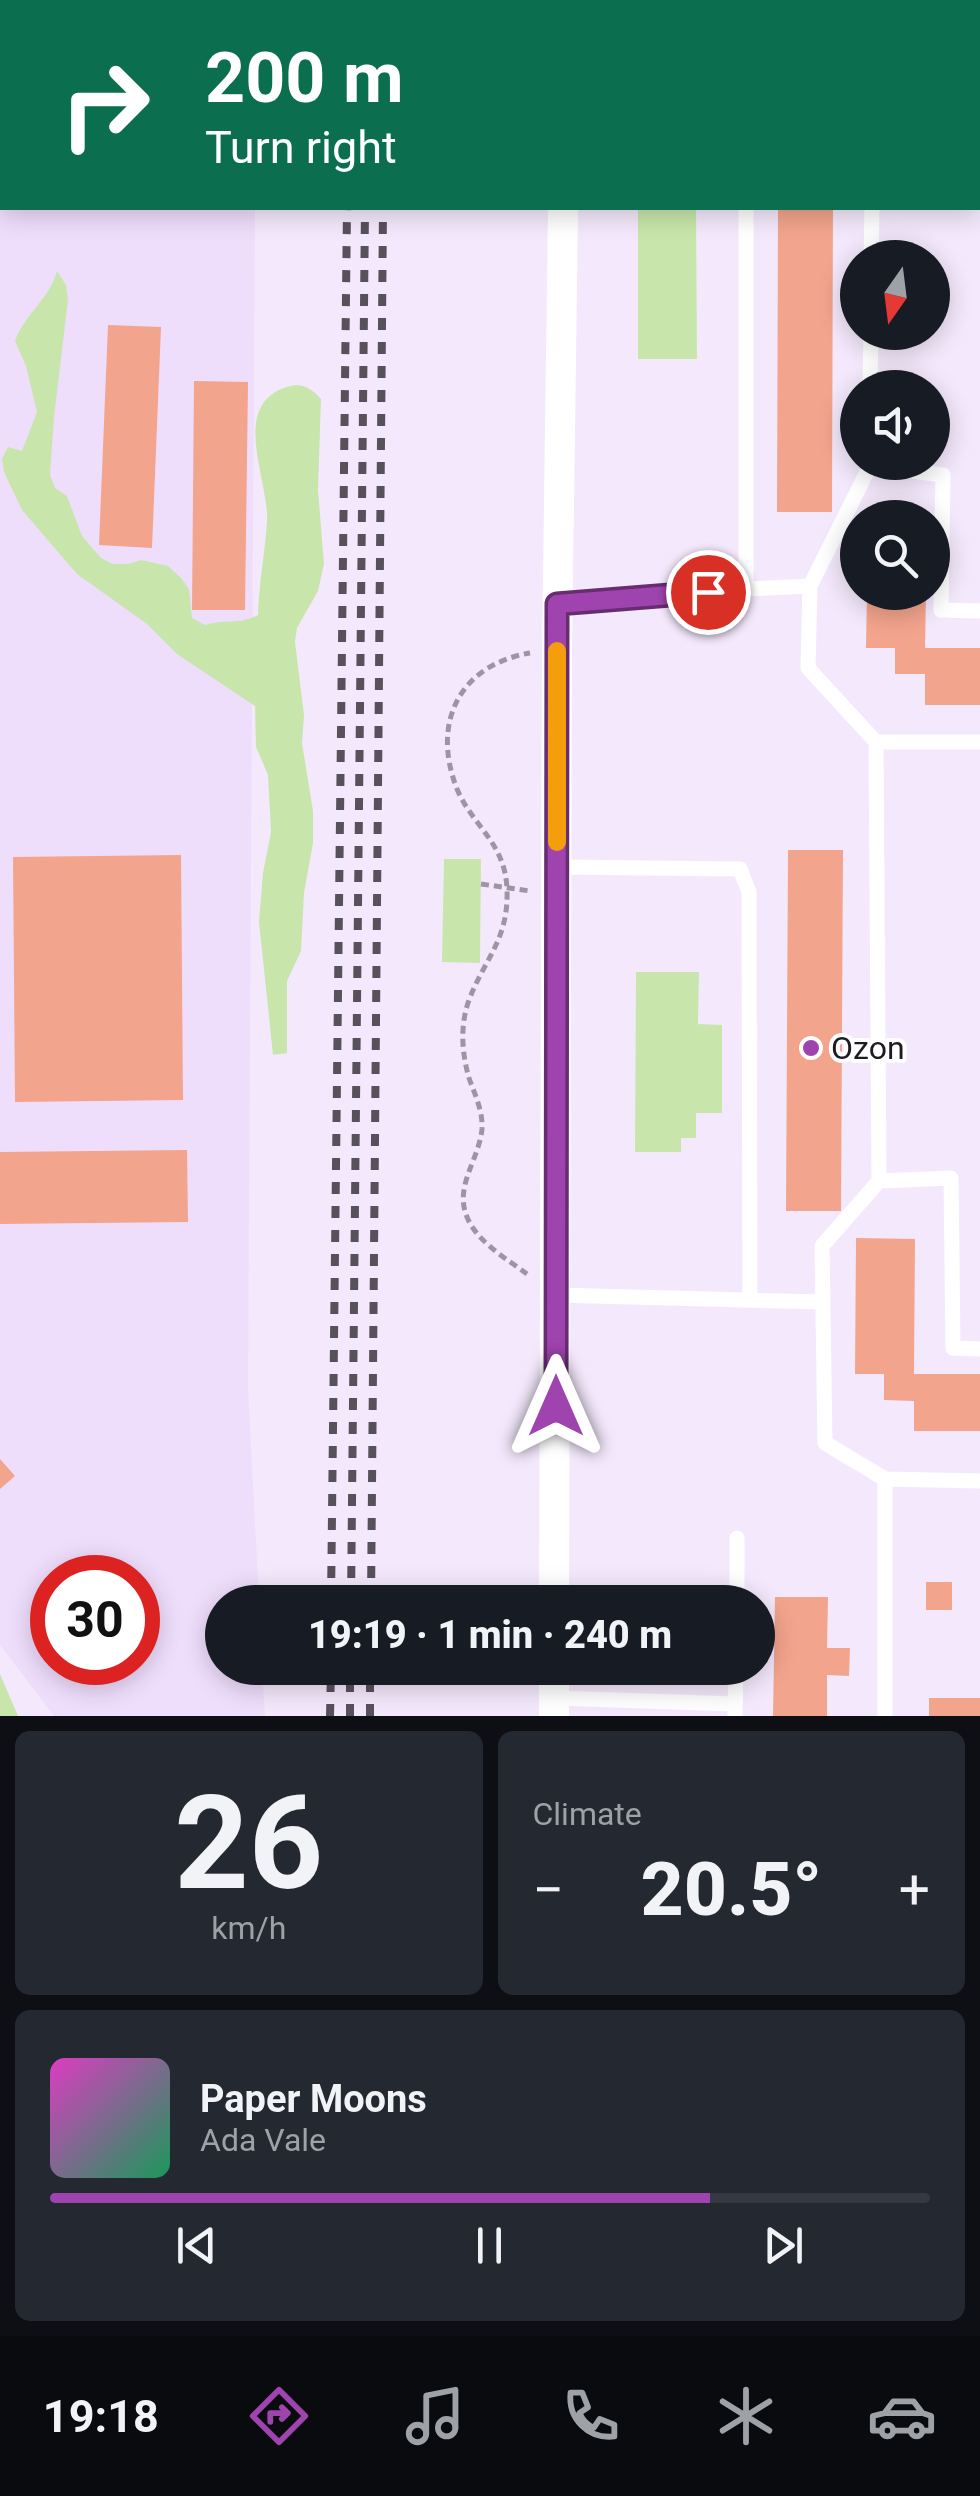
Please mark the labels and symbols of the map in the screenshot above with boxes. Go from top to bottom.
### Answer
north arrow [840,240,950,350]
pin [666,550,751,635]
place label: Ozon [831,1029,905,1067]
marker: Ozon [800,1037,822,1059]
position arrow [504,1354,608,1458]
speed limit sign: 30 [30,1555,160,1685]

